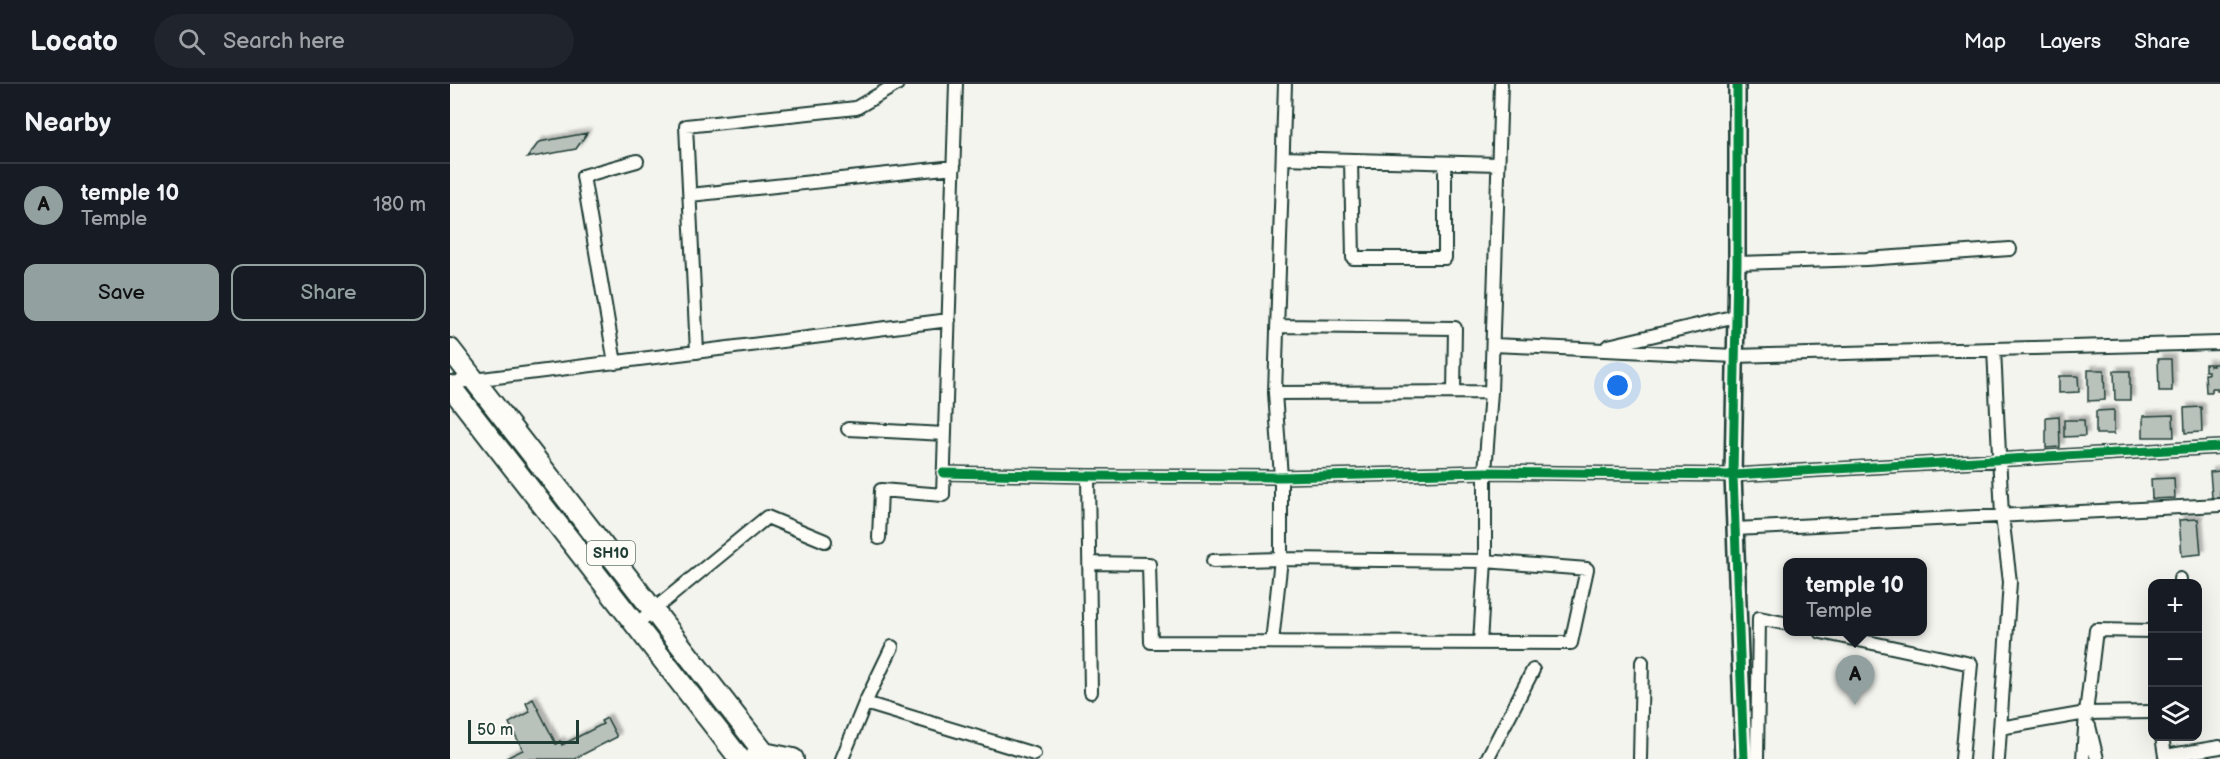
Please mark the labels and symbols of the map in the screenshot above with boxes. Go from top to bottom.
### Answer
your location [1603,371,1632,400]
road number: SH10 [587,541,635,565]
pin: A [1836,656,1874,705]
scale bar [468,717,579,744]

